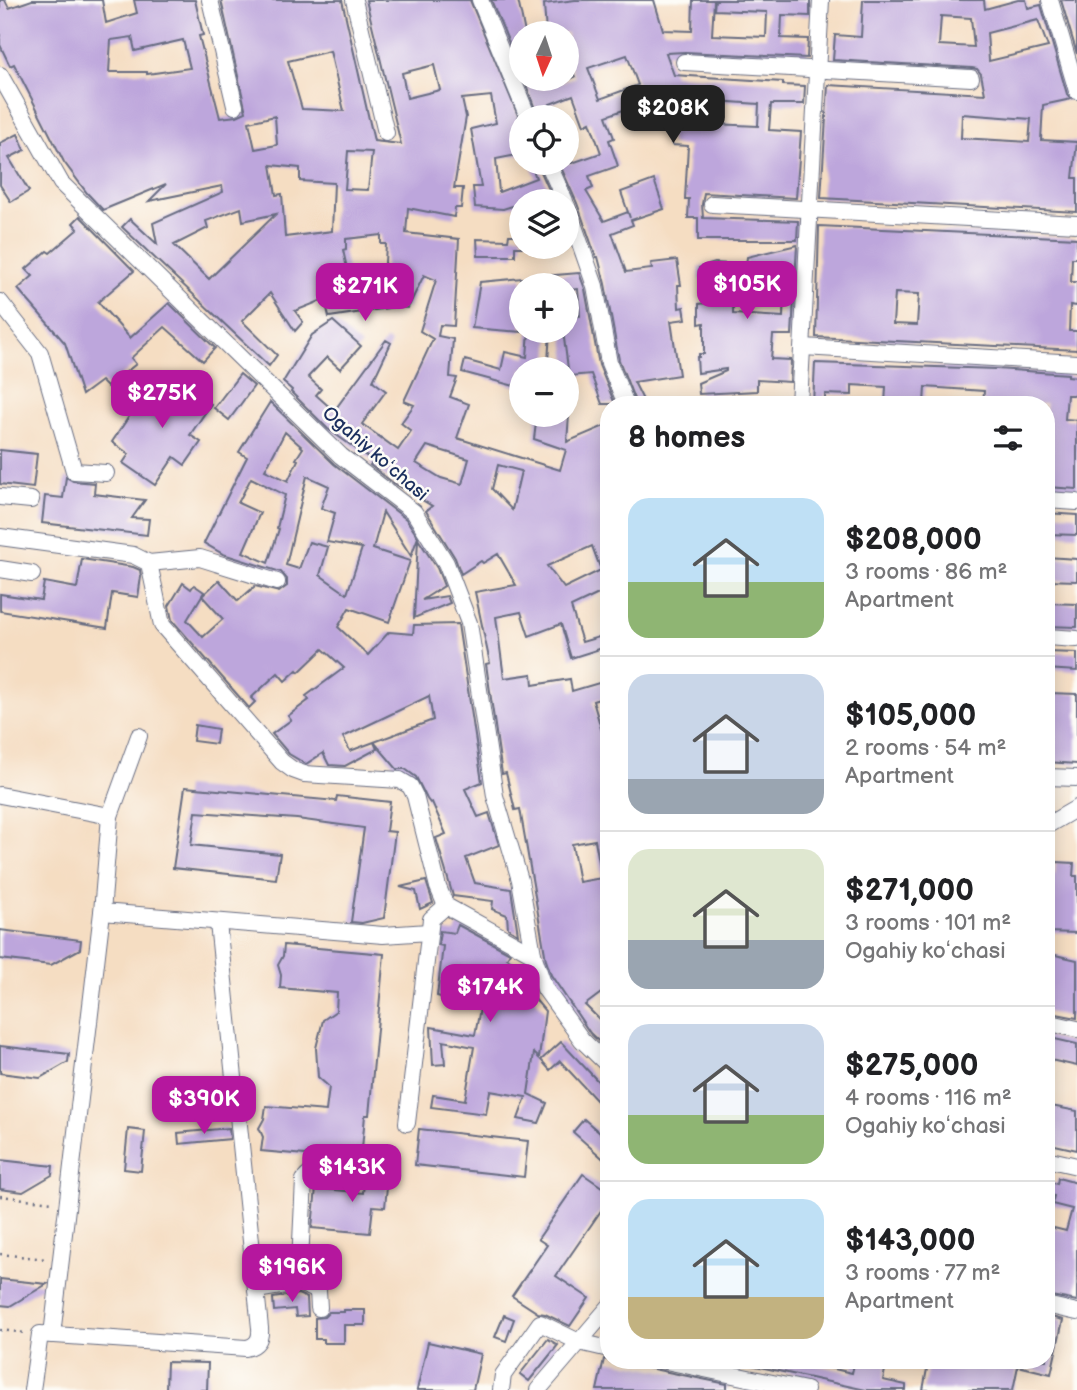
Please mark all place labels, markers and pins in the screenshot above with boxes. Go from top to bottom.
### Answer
pin: $208K [624,86,722,145]
pin: $105K [698,262,796,321]
pin: $271K [316,264,414,323]
pin: $275K [113,370,211,430]
pin: $174K [441,964,539,1024]
pin: $390K [155,1076,253,1136]
pin: $143K [303,1144,401,1204]
pin: $196K [243,1244,341,1304]

